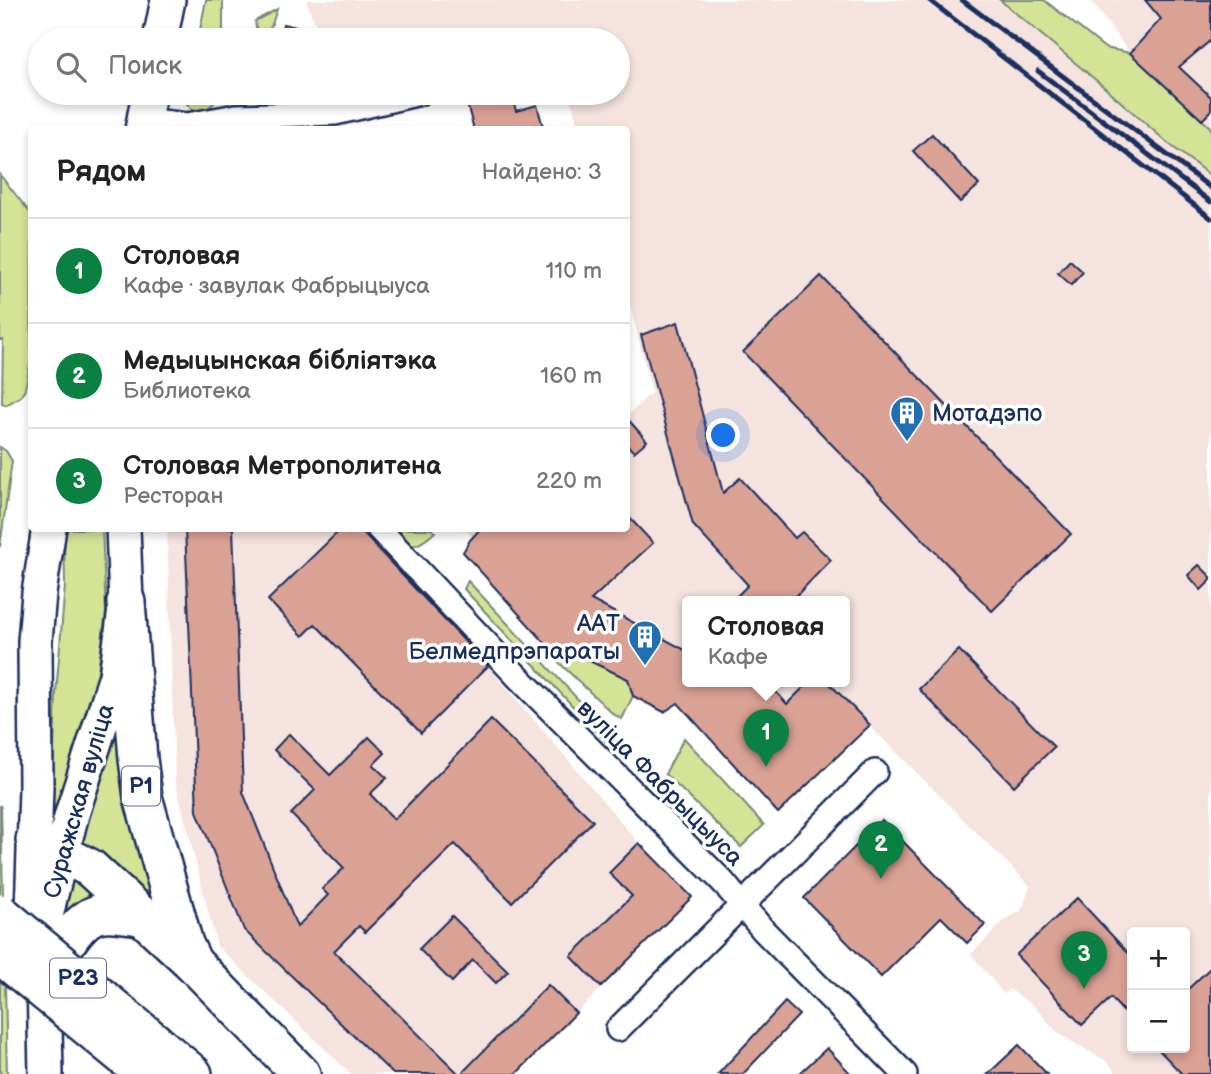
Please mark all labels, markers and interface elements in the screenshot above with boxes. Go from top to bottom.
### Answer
search box [28,28,630,105]
icon: search [52,48,90,86]
text: Поиск [108,51,182,82]
text: Рядом [56,154,146,190]
text: Найдено: 3 [481,158,602,186]
text: Столовая [123,241,240,272]
text: 1 [74,257,84,285]
text: 110 m [545,257,602,285]
text: Кафе · завулак Фабрыцыуса [123,272,430,300]
text: Медыцынская бібліятэка [123,346,436,377]
text: 2 [72,362,86,390]
text: 160 m [540,362,602,390]
text: Библиотека [123,377,251,405]
building icon: Мотадэпо [888,394,926,443]
place label: Мотадэпо [932,399,1042,428]
your location [706,418,740,452]
text: Столовая Метрополитена [123,451,441,482]
text: 3 [72,467,86,495]
text: 220 m [536,467,602,495]
text: Ресторан [123,482,223,510]
popup [682,596,850,687]
place label: ААТ Белмедпрэпараты [409,609,620,666]
text: Столовая [707,612,825,643]
building icon: ААТ Белмедпрэпараты [626,618,664,667]
text: Кафе [707,643,768,671]
street label: вуліца Фабрыцыуса [571,694,749,872]
street label: Суражская вуліца [37,700,121,902]
pin: 1 [743,709,789,767]
road number: Р1 [122,766,160,806]
pin: 2 [858,821,904,879]
map controls [1127,927,1190,1053]
button: + [1127,927,1190,990]
pin: 3 [1061,931,1107,989]
road number: Р23 [50,959,106,998]
button: − [1127,990,1190,1053]

